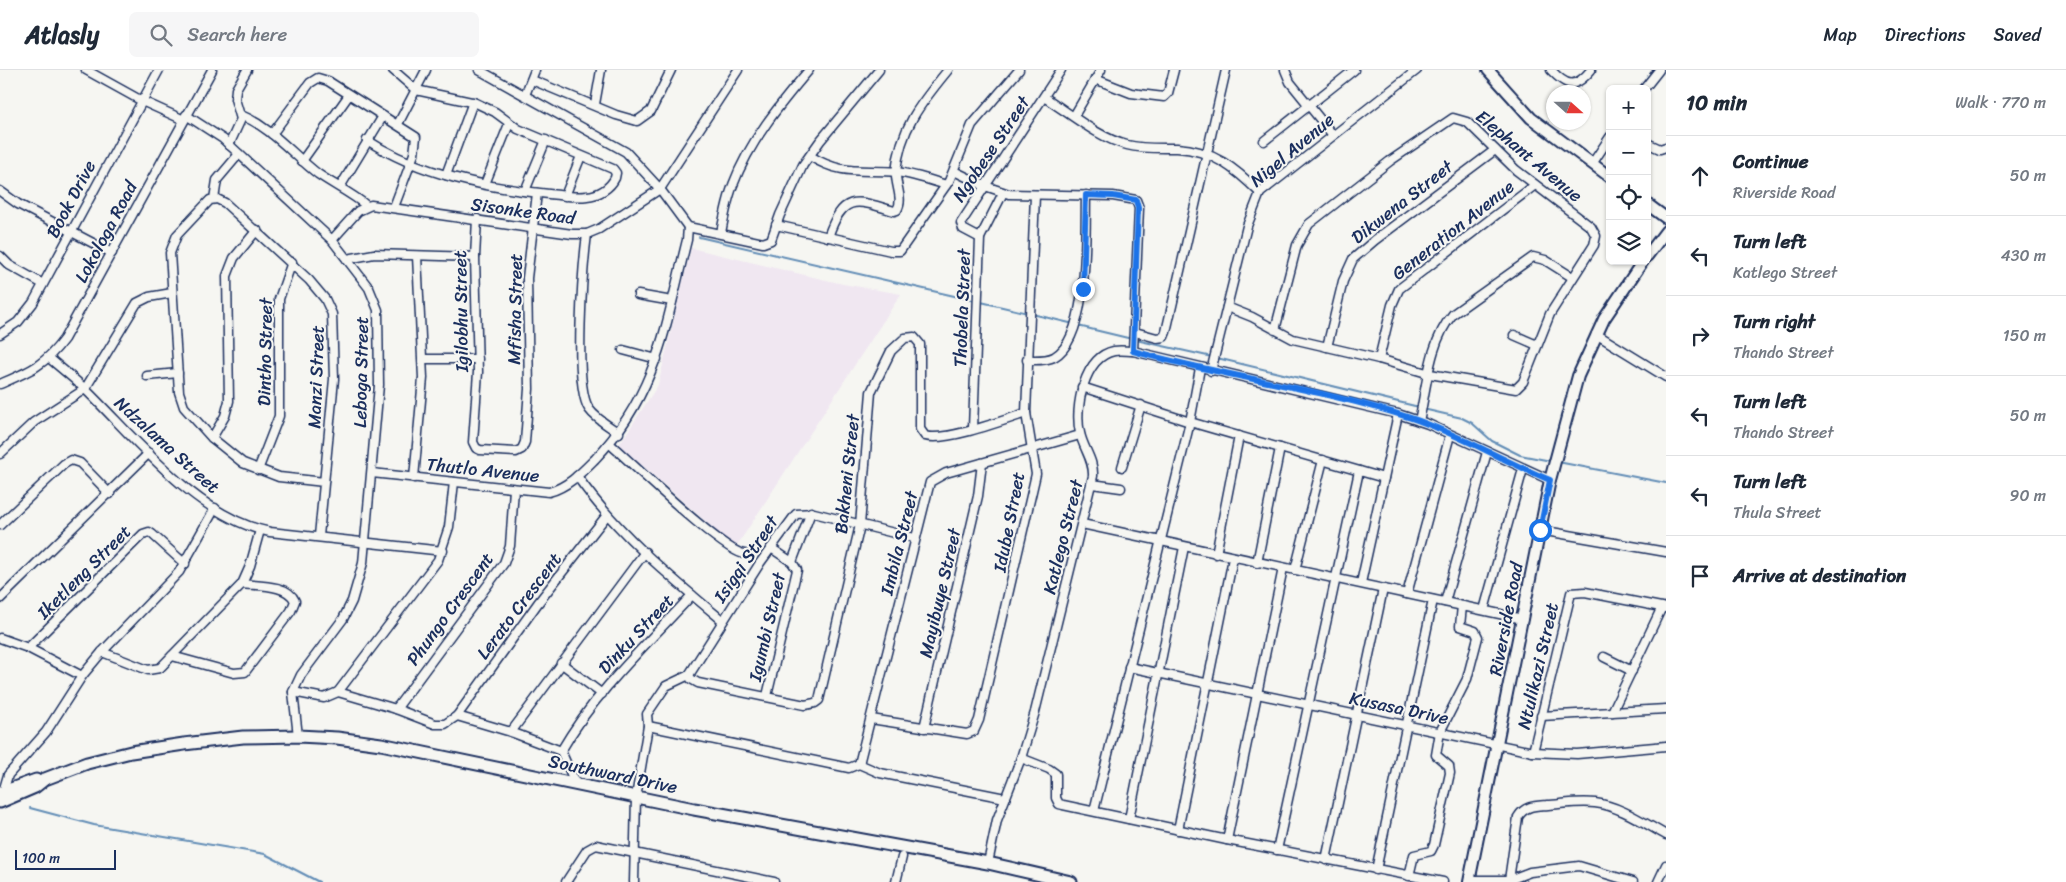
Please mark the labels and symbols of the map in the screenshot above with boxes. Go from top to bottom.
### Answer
north arrow [1546,85,1591,130]
street label: Ngobese Street [943,89,1039,209]
street label: Elephant Avenue [1468,101,1590,211]
street label: Nigel Avenue [1242,105,1342,195]
street label: Dikwena Street [1344,151,1461,252]
street label: Book Drive [37,154,105,244]
street label: Generation Avenue [1384,171,1522,289]
street label: Lokologa Road [66,174,147,289]
street label: Sisonke Road [469,188,579,234]
street label: Thobela Street [944,247,980,368]
street label: Igilobhu Street [444,250,478,373]
street label: Mfisha Street [498,253,532,365]
route end [1072,278,1095,301]
street label: Dintho Street [248,297,282,406]
street label: Leboga Street [344,316,378,428]
street label: Manzi Street [298,325,334,429]
street label: Ndzalama Street [106,388,228,502]
street label: Bakheni Street [825,412,869,536]
street label: Thutlo Avenue [425,448,541,492]
street label: Idube Street [983,469,1034,576]
street label: Katlego Street [1033,476,1093,598]
street label: Imbila Street [870,487,928,599]
street label: Isigqi Street [704,508,788,610]
street label: Iketleng Street [28,517,139,628]
route start [1529,519,1552,542]
street label: Mayibuye Street [910,524,971,661]
street label: Phungo Crescent [398,545,502,673]
street label: Lerato Crescent [468,545,570,667]
street label: Riverside Road [1479,558,1533,679]
street label: Igumbi Street [739,569,795,685]
street label: Dinku Street [590,586,682,682]
street label: Ntulikazi Street [1508,599,1568,733]
street label: Kusasa Drive [1346,682,1452,734]
street label: Southward Drive [546,745,680,803]
scale bar [15,847,116,870]

